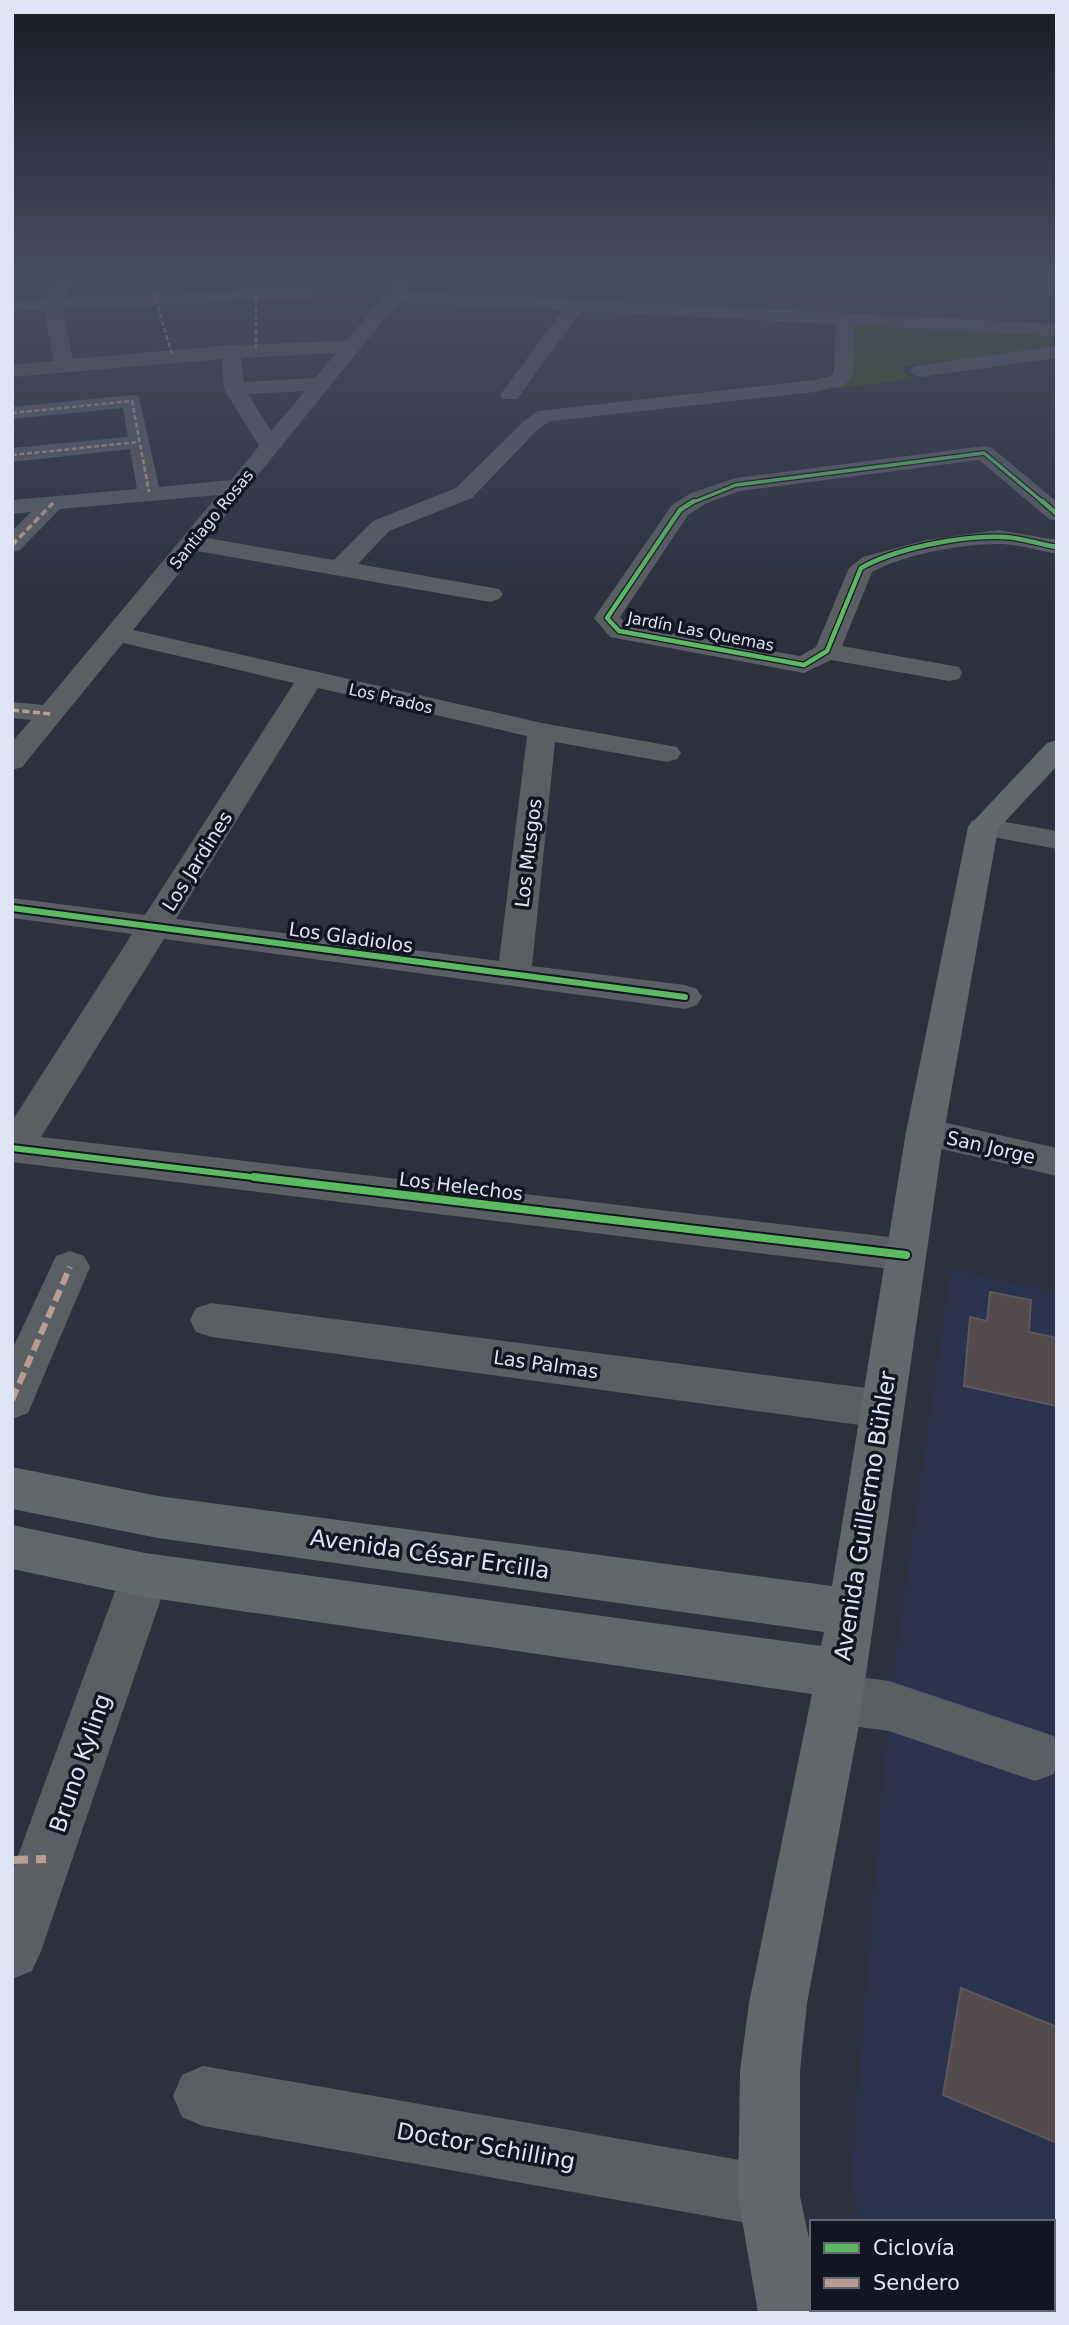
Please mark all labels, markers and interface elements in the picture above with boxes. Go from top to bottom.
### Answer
street label: Santiago Rosas [166,466,257,573]
street label: Jardín Las Quemas [625,608,776,655]
street label: Los Prados [347,680,435,717]
street label: Los Musgos [510,797,546,909]
street label: Los Jardines [158,807,236,915]
street label: Los Gladiolos [287,917,415,957]
street label: San Jorge [945,1126,1037,1168]
street label: Los Helechos [398,1167,524,1205]
street label: Las Palmas [492,1346,600,1382]
street label: Avenida Guillermo Bühler [829,1369,901,1663]
street label: Avenida César Ercilla [309,1524,551,1584]
street label: Bruno Kyling [44,1690,116,1836]
street label: Doctor Schilling [395,2117,577,2175]
legend [810,2220,1055,2311]
text: Ciclovía [873,2236,955,2260]
text: Sendero [873,2271,960,2295]

